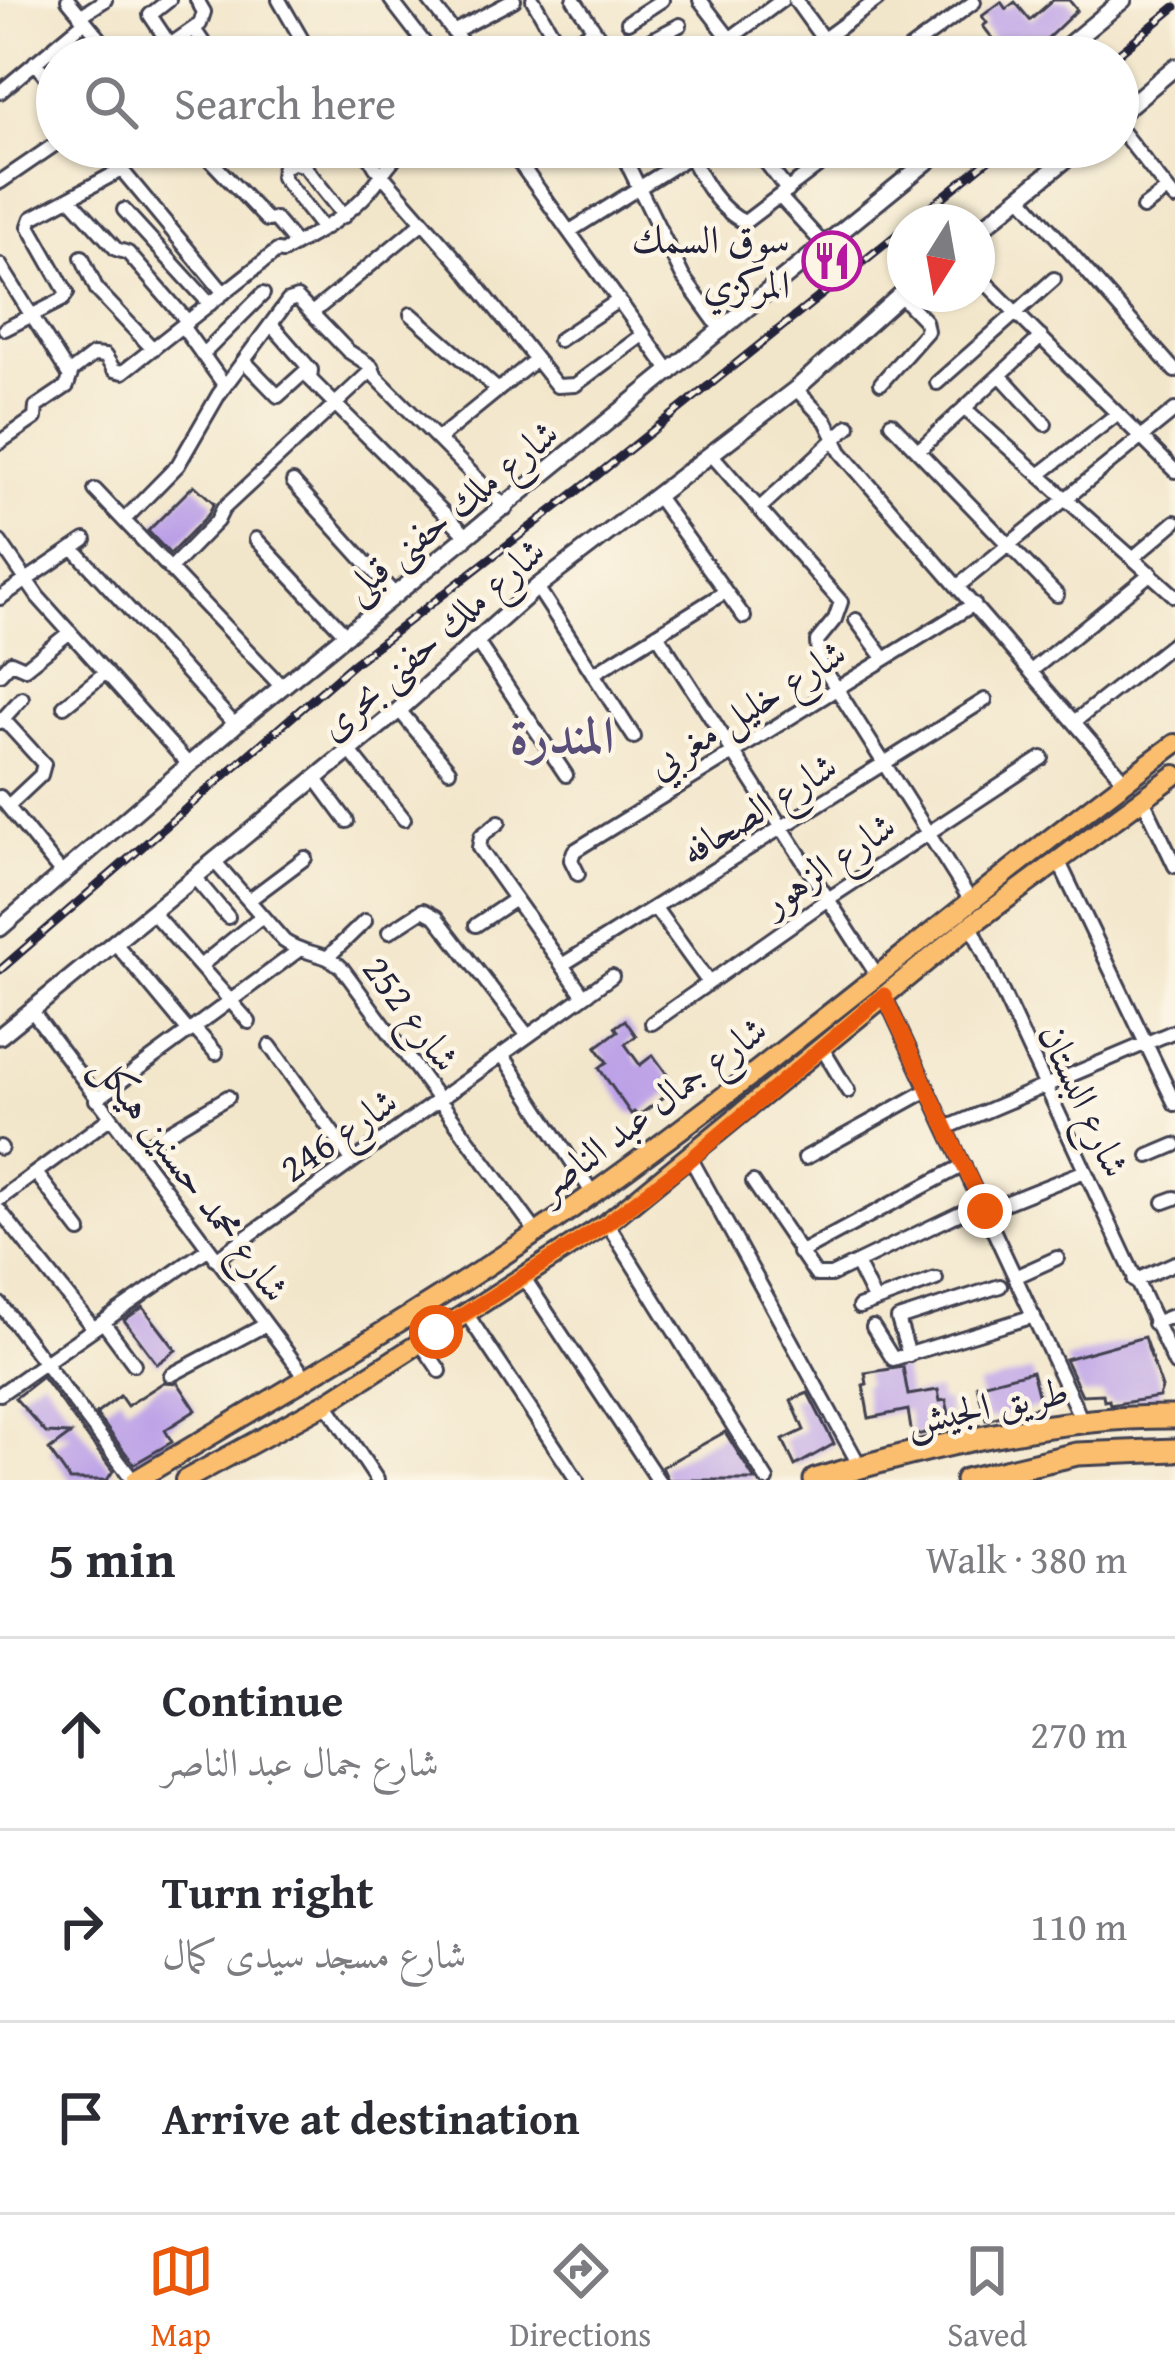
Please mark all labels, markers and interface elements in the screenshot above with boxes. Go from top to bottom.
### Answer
search box [36,36,1139,168]
icon: search [78,69,144,135]
text: Search here [174,70,396,135]
north arrow [887,204,995,312]
place label: سوق السمك المركزي [631,210,790,316]
restaurant icon: سوق السمك المركزي [801,230,863,292]
street label: شارع ملك حفنى قبلى [329,404,573,619]
street label: شارع ملك حفنى بحرى [304,523,560,756]
street label: شارع خليل مغربي [635,624,859,796]
district label: المندرة [510,697,614,772]
street label: شارع الصحافه [668,737,850,883]
street label: شارع الزهور [746,797,909,935]
street label: شارع 252 [346,943,475,1086]
street label: شارع جمال عبد الناصر [520,1000,781,1219]
street label: شارع البستان [1020,1013,1146,1188]
street label: شارع محمد حسنين هيكل [76,1040,305,1316]
street label: شارع 246 [267,1072,411,1199]
route end [958,1184,1012,1238]
route start [409,1305,463,1359]
street label: طريق الجيش [901,1361,1073,1448]
text: 5 min [48,1521,175,1596]
text: Walk · 380 m [926,1530,1127,1587]
text: Continue [162,1667,343,1732]
icon: ahead [48,1701,114,1767]
text: 270 m [1030,1705,1127,1762]
text: شارع جمال عبد الناصر [162,1733,439,1790]
text: Turn right [162,1859,374,1924]
icon: right [48,1893,114,1959]
text: 110 m [1030,1897,1127,1954]
text: شارع مسجد سيدى كمال [162,1925,466,1982]
icon: arrive [48,2085,114,2151]
text: Arrive at destination [162,2085,580,2150]
tab: Map [148,2238,214,2358]
tab: Directions [510,2238,651,2358]
tab: Saved [947,2238,1027,2358]

